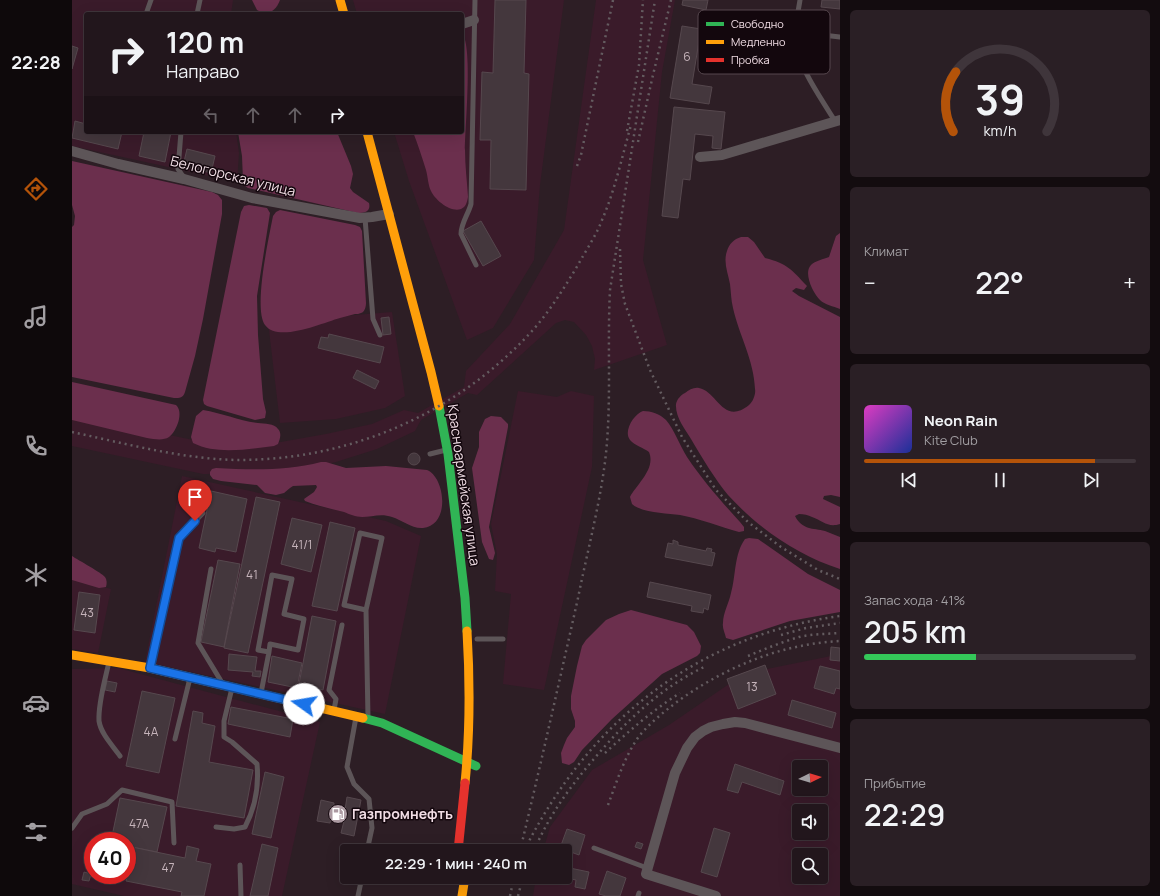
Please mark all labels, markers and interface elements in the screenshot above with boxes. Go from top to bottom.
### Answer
legend [698,10,830,74]
text: Свободно [731,16,784,31]
text: 120 m [166,23,244,61]
icon: right [100,28,152,80]
text: Медленно [731,34,786,49]
house number: 6 [683,48,691,65]
text: 22:28 [11,50,61,74]
text: Пробка [731,52,770,67]
text: Направо [166,59,240,83]
text: 39 [975,70,1025,126]
icon: left [200,104,222,126]
icon: ahead [242,104,264,126]
icon: ahead [284,104,306,126]
icon: right [326,104,348,126]
text: km/h [983,120,1017,139]
street label: Белогорская улица [168,151,298,200]
icon: directions [22,175,50,203]
text: Климат [864,242,909,260]
text: 22° [975,262,1024,303]
text: − [864,268,876,298]
text: + [1123,268,1136,298]
icon: music [22,303,50,331]
street label: Красноармейская улица [444,403,485,567]
text: Neon Rain [924,410,998,431]
text: Kite Club [924,431,978,449]
icon: phone [22,432,50,460]
icon: previous [898,469,920,491]
icon: pause [989,469,1011,491]
icon: next [1080,469,1102,491]
pin [178,480,212,521]
icon: arrive [184,486,206,508]
house number: 41/1 [291,536,313,553]
icon: climate [22,561,50,589]
house number: 41 [246,566,258,583]
text: Запас хода · 41% [864,591,965,609]
house number: 43 [80,604,94,621]
text: 205 km [864,611,967,652]
house number: 13 [746,678,758,695]
position arrow [283,683,325,725]
icon: car [22,689,50,717]
house number: 4А [144,723,159,740]
north arrow [792,760,828,796]
map controls [792,760,828,884]
text: Прибытие [864,774,926,792]
text: 22:29 [864,794,945,835]
fuel station icon: Газпромнефть [327,803,349,825]
place label: Газпромнефть [352,804,453,823]
button: sound [792,804,828,840]
house number: 47А [129,815,150,832]
icon: filters [22,818,50,846]
speed limit sign: 40 [84,832,136,884]
button: search [792,848,828,884]
text: 22:29 · 1 мин · 240 m [385,853,527,874]
house number: 47 [161,859,175,876]

